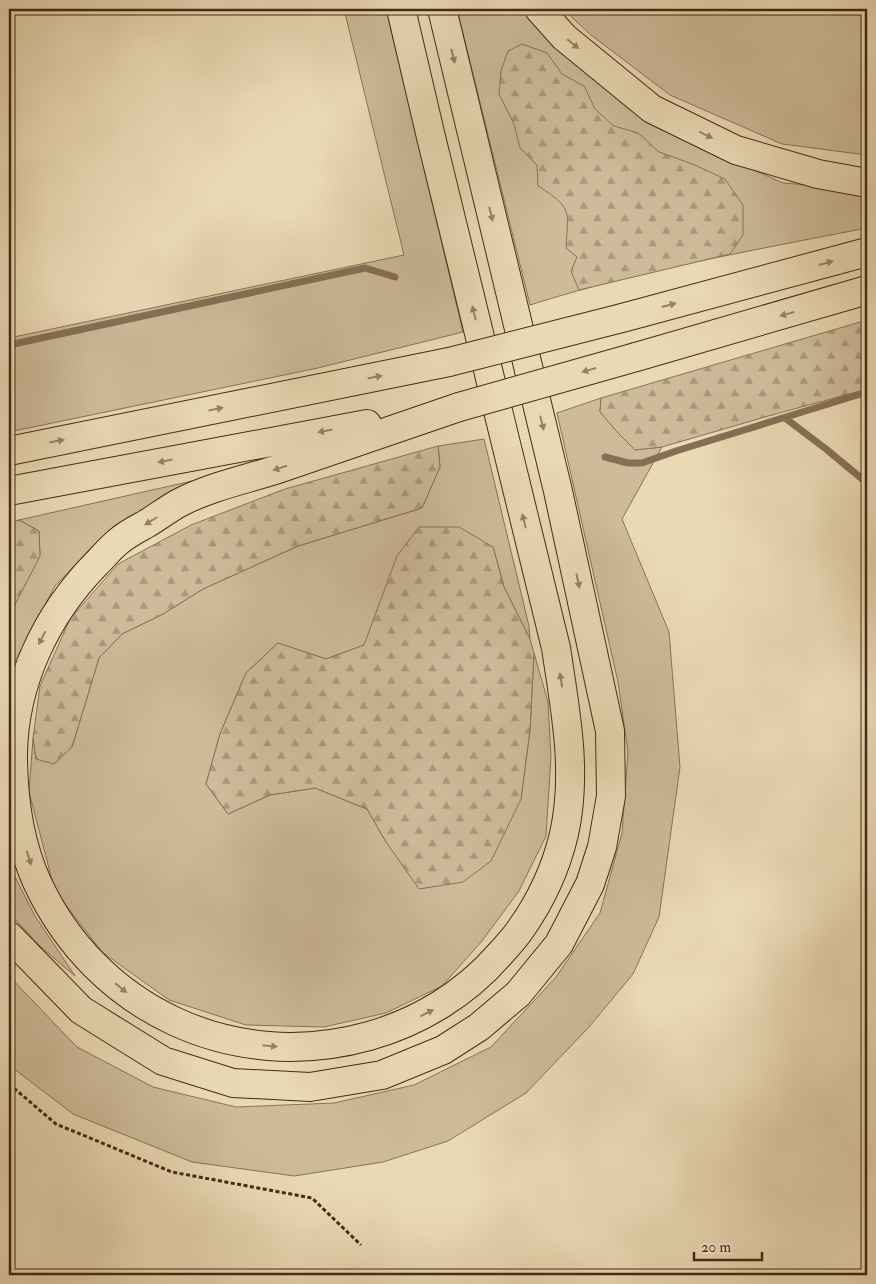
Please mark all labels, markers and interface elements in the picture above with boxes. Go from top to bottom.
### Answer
one-way arrow [566,38,579,49]
one-way arrow [449,49,457,64]
one-way arrow [699,132,713,140]
one-way arrow [487,207,495,222]
one-way arrow [819,258,834,266]
one-way arrow [662,301,677,309]
one-way arrow [470,305,478,320]
one-way arrow [779,310,794,318]
one-way arrow [581,367,596,375]
one-way arrow [368,373,383,381]
one-way arrow [208,405,223,413]
one-way arrow [538,416,546,431]
one-way arrow [317,428,333,436]
one-way arrow [49,437,64,445]
one-way arrow [157,458,173,466]
one-way arrow [273,465,288,472]
one-way arrow [520,514,528,529]
one-way arrow [144,516,158,525]
one-way arrow [574,574,582,589]
one-way arrow [38,631,46,645]
one-way arrow [556,671,564,687]
one-way arrow [25,851,33,866]
one-way arrow [115,983,128,994]
one-way arrow [419,1009,434,1017]
one-way arrow [263,1043,279,1051]
scale bar [694,1229,761,1261]
text: 20 m [701,1238,731,1257]

